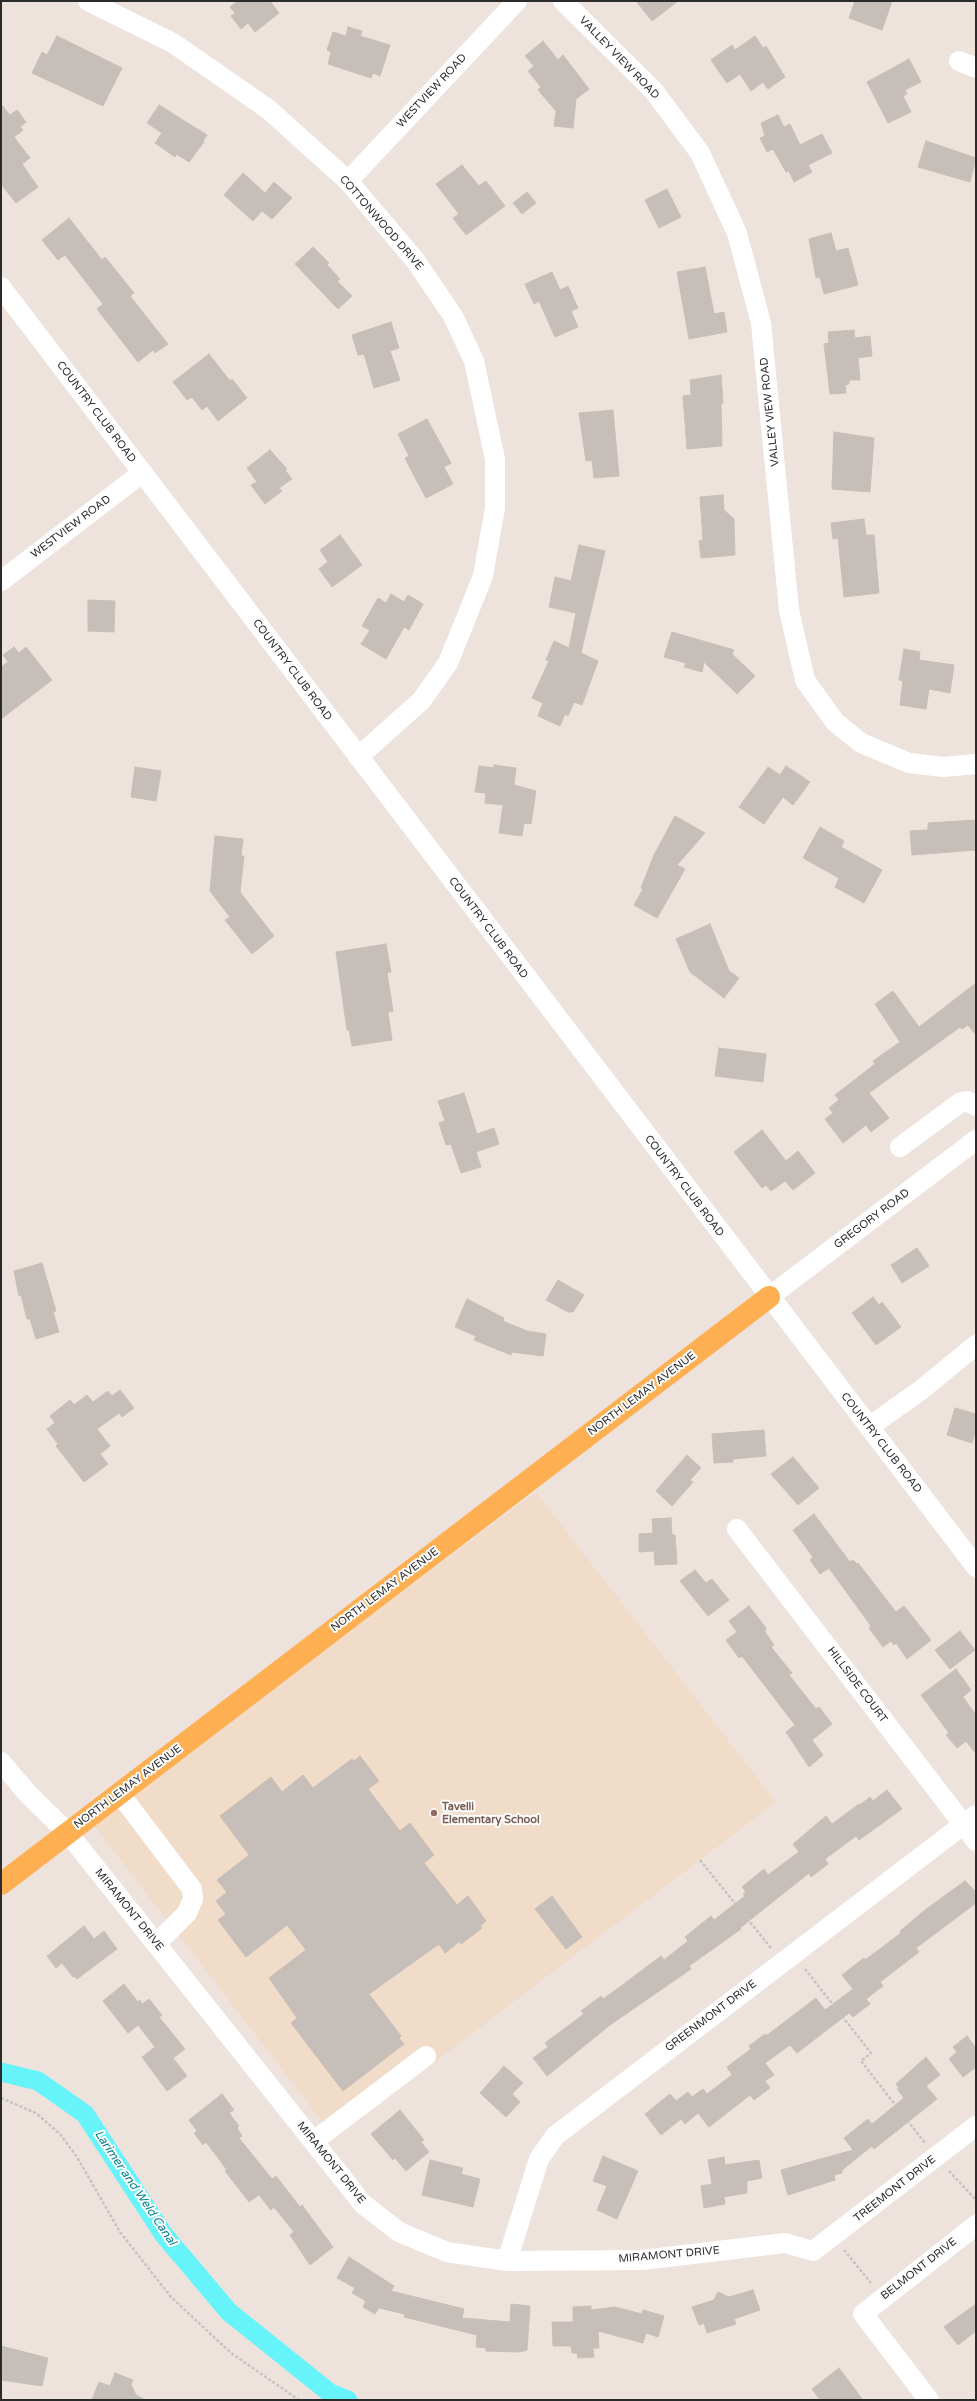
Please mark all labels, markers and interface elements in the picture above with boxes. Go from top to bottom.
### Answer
street label: VALLEY VIEW ROAD [576,14,662,102]
street label: WESTVIEW ROAD [394,51,470,131]
street label: COTTONWOOD DRIVE [336,173,426,273]
street label: VALLEY VIEW ROAD [758,357,782,467]
street label: COUNTRY CLUB ROAD [54,359,138,465]
street label: WESTVIEW ROAD [29,493,113,561]
street label: COUNTRY CLUB ROAD [250,617,334,723]
street label: COUNTRY CLUB ROAD [446,875,530,981]
street label: COUNTRY CLUB ROAD [642,1133,726,1239]
street label: GREGORY ROAD [832,1186,912,1252]
street label: NORTH LEMAY AVENUE [586,1349,698,1439]
street label: COUNTRY CLUB ROAD [838,1390,924,1496]
street label: NORTH LEMAY AVENUE [329,1545,441,1635]
street label: HILLSIDE COURT [824,1645,890,1725]
street label: NORTH LEMAY AVENUE [72,1742,184,1832]
place label: Tavelli Elementary School [442,1800,540,1826]
marker: Tavelli Elementary School [429,1808,439,1818]
street label: MIRAMONT DRIVE [92,1866,166,1954]
street label: GREENMONT DRIVE [663,1977,759,2055]
street label: MIRAMONT DRIVE [294,2119,368,2207]
water label: Larimer and Weld Canal [91,2128,179,2248]
street label: TREEMONT DRIVE [851,2153,939,2225]
street label: BELMONT DRIVE [878,2235,960,2303]
street label: MIRAMONT DRIVE [618,2244,720,2266]

